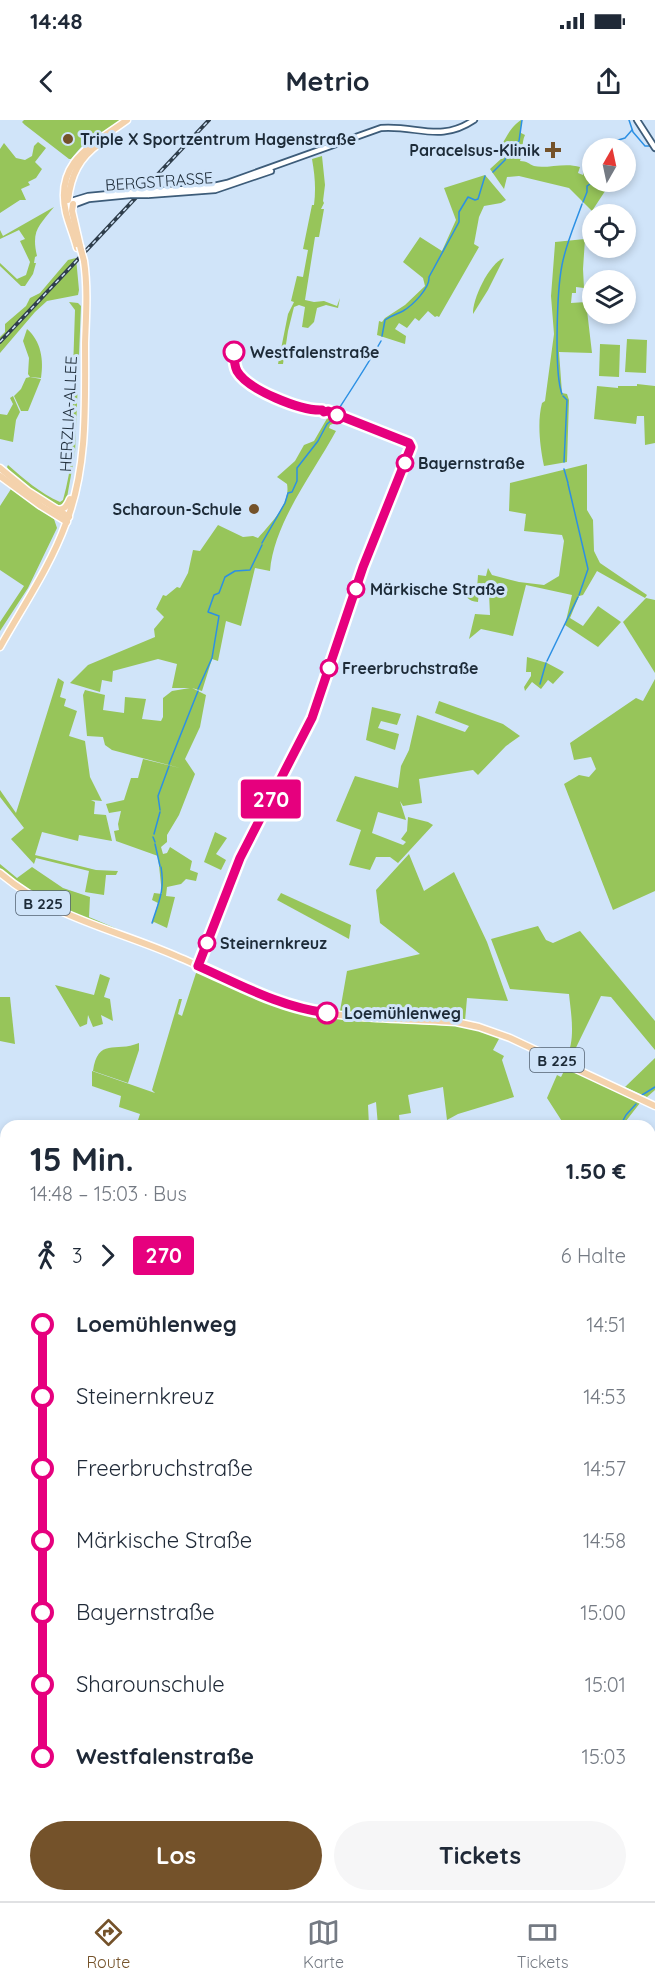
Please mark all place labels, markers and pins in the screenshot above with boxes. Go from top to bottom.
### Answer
place label: Triple X Sportzentrum Hagenstraße [80,129,356,149]
marker: Triple X Sportzentrum Hagenstraße [61,132,75,146]
place label: Paracelsus-Klinik [409,140,540,160]
marker: Paracelsus-Klinik [544,141,562,159]
marker: Westfalenstraße [223,341,245,363]
place label: Westfalenstraße [250,342,380,362]
unlabelled marker [328,406,346,424]
place label: Bayernstraße [418,453,525,473]
marker: Bayernstraße [396,454,414,472]
place label: Scharoun-Schule [113,499,242,519]
marker: Scharoun-Schule [247,502,261,516]
place label: Märkische Straße [370,579,505,599]
marker: Märkische Straße [347,580,365,598]
place label: Freerbruchstraße [342,658,479,678]
marker: Freerbruchstraße [320,659,338,677]
place label: Steinernkreuz [220,933,327,953]
marker: Steinernkreuz [198,934,216,952]
marker: Loemühlenweg [316,1002,338,1024]
place label: Loemühlenweg [344,1003,461,1023]

